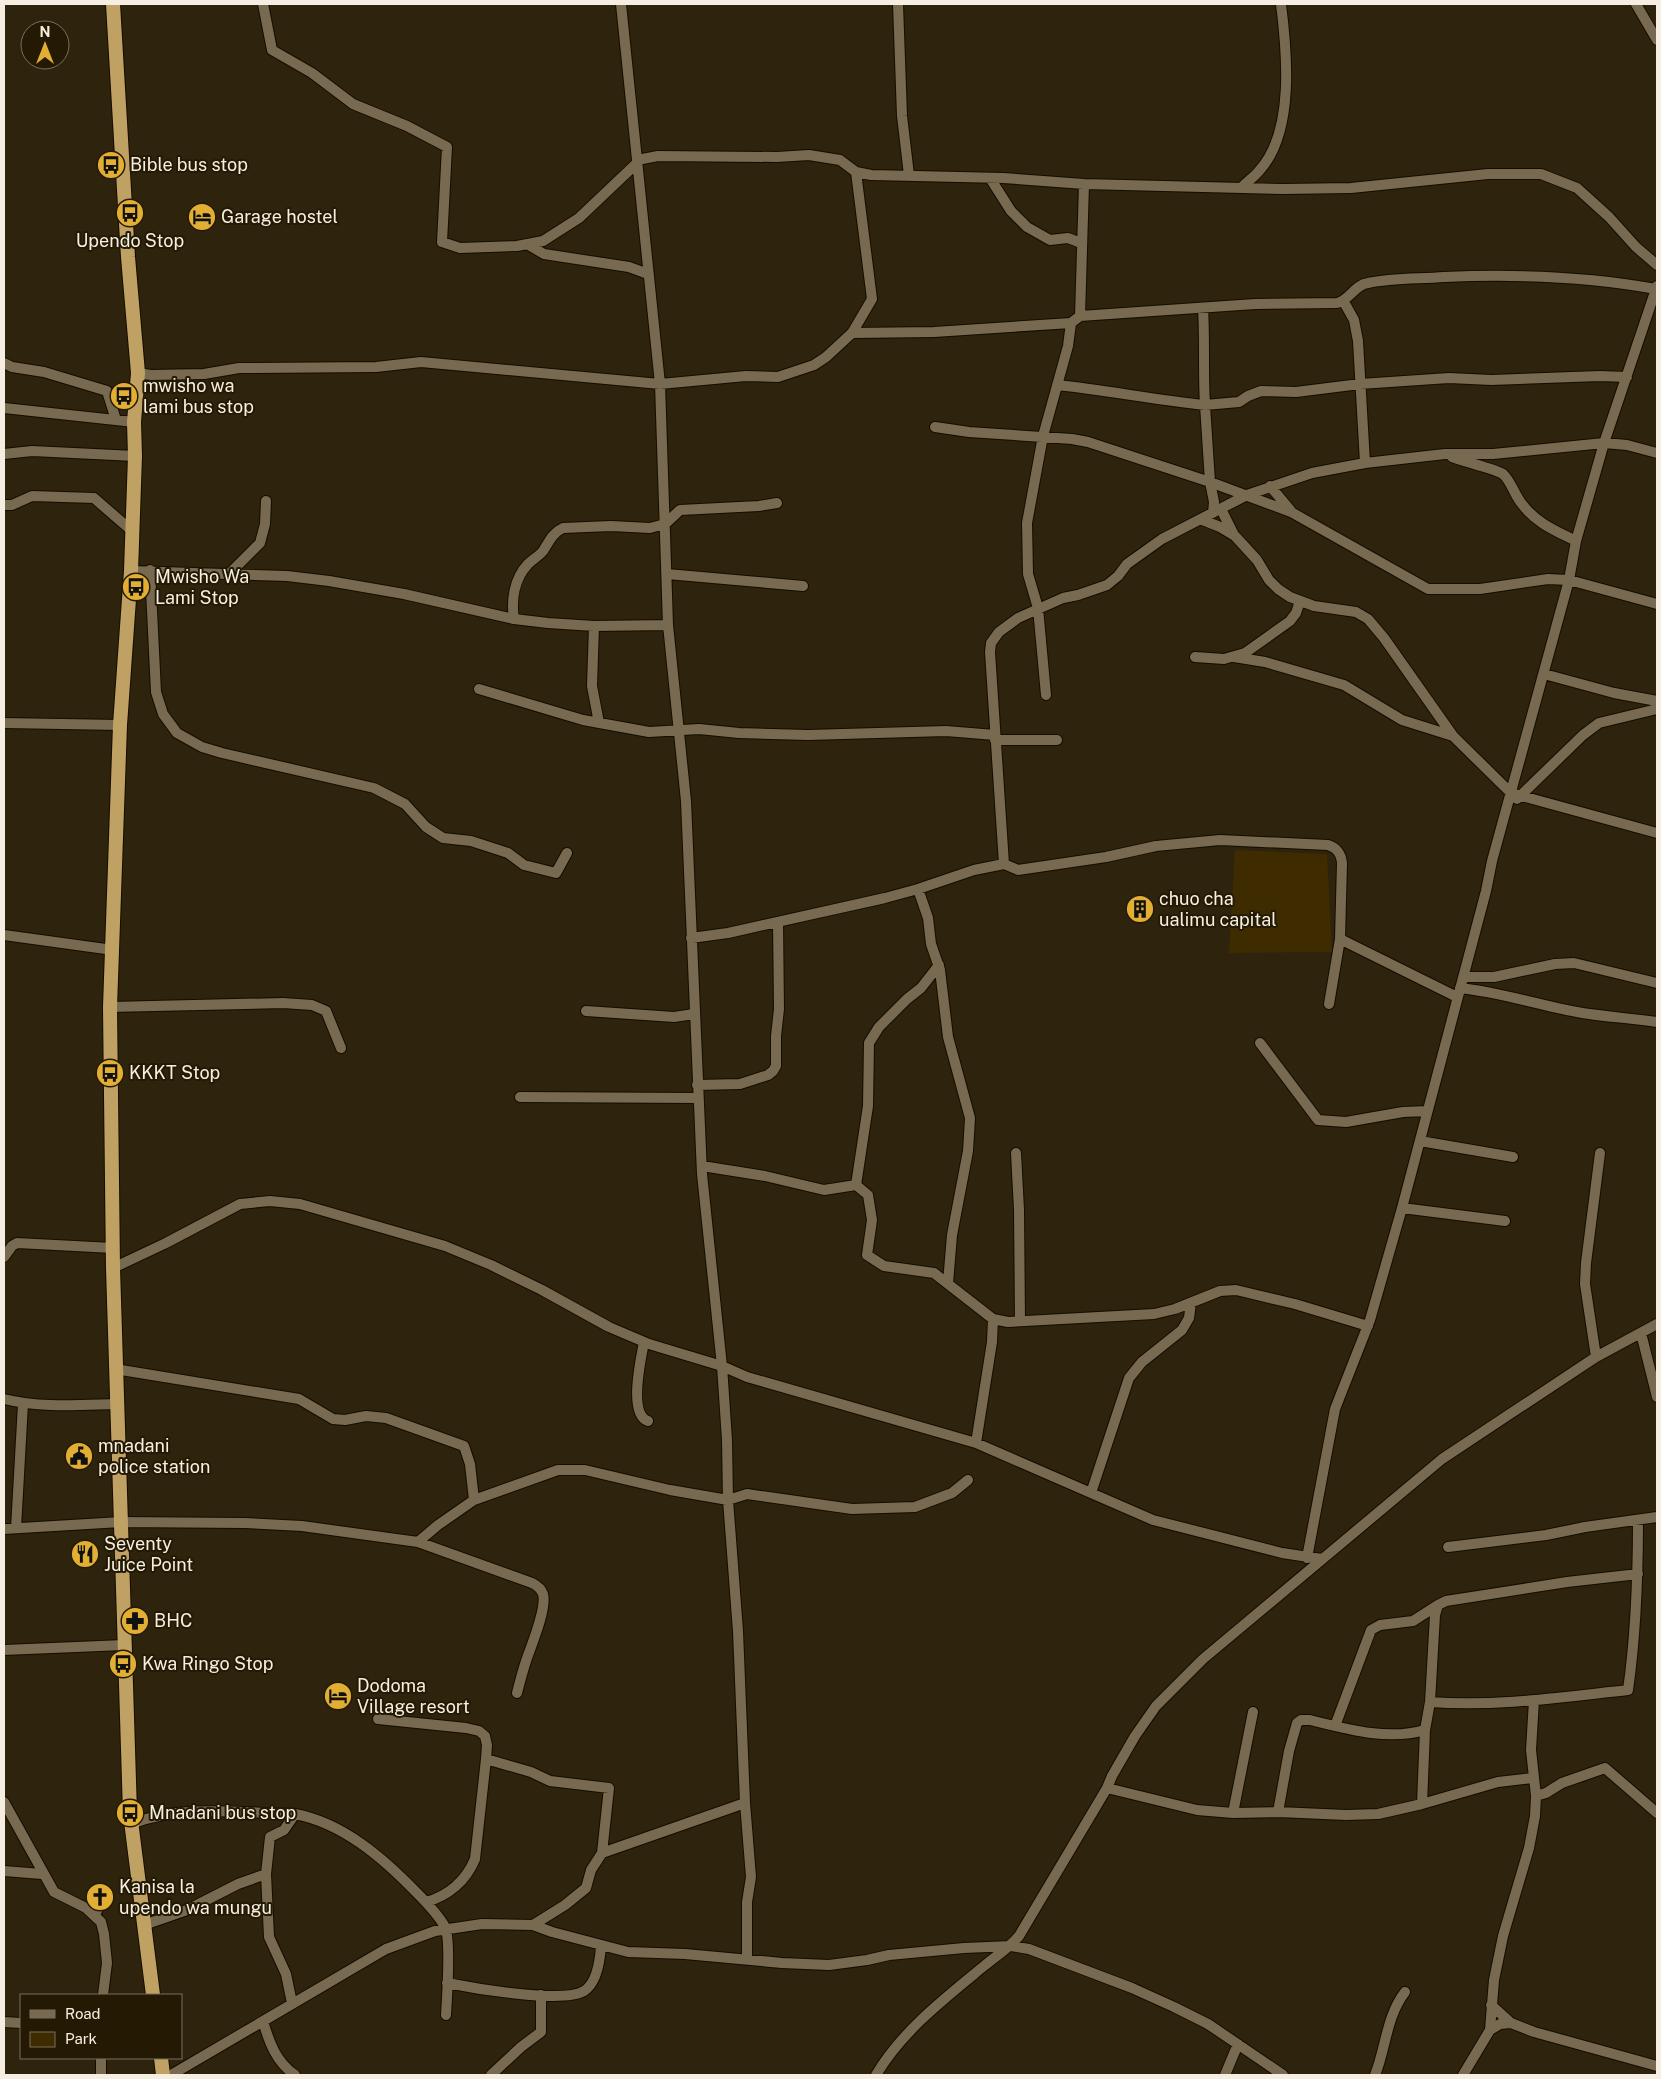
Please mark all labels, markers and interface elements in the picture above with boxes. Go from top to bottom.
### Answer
north arrow [20,20,70,70]
text: N [40,24,50,40]
bus stop icon: Bible bus stop [96,150,126,180]
place label: Bible bus stop [130,154,248,175]
bus stop icon: Upendo Stop [115,198,145,228]
hotel icon: Garage hostel [187,202,217,232]
place label: Garage hostel [221,206,338,227]
place label: Upendo Stop [76,230,184,251]
place label: mwisho wa lami bus stop [143,375,254,417]
bus stop icon: mwisho wa lami bus stop [109,381,139,411]
place label: Mwisho Wa Lami Stop [155,566,249,608]
bus stop icon: Mwisho Wa Lami Stop [121,572,151,602]
place label: chuo cha ualimu capital [1159,888,1277,930]
building icon: chuo cha ualimu capital [1125,894,1155,924]
bus stop icon: KKKT Stop [95,1058,125,1088]
place label: KKKT Stop [129,1062,220,1083]
place label: mnadani police station [98,1435,210,1477]
public building icon: mnadani police station [64,1441,94,1471]
place label: Seventy Juice Point [104,1533,193,1575]
restaurant icon: Seventy Juice Point [70,1539,100,1569]
pharmacy icon: BHC [120,1606,150,1636]
place label: BHC [154,1610,192,1631]
bus stop icon: Kwa Ringo Stop [108,1649,138,1679]
place label: Kwa Ringo Stop [142,1653,273,1674]
place label: Dodoma Village resort [357,1675,470,1717]
hotel icon: Dodoma Village resort [323,1681,353,1711]
bus stop icon: Mnadani bus stop [115,1798,145,1828]
place label: Mnadani bus stop [149,1802,296,1823]
place label: Kanisa la upendo wa mungu [119,1876,272,1918]
church icon: Kanisa la upendo wa mungu [85,1882,115,1912]
legend [20,1994,182,2059]
text: Road [65,2005,101,2022]
text: Park [65,2030,97,2047]

